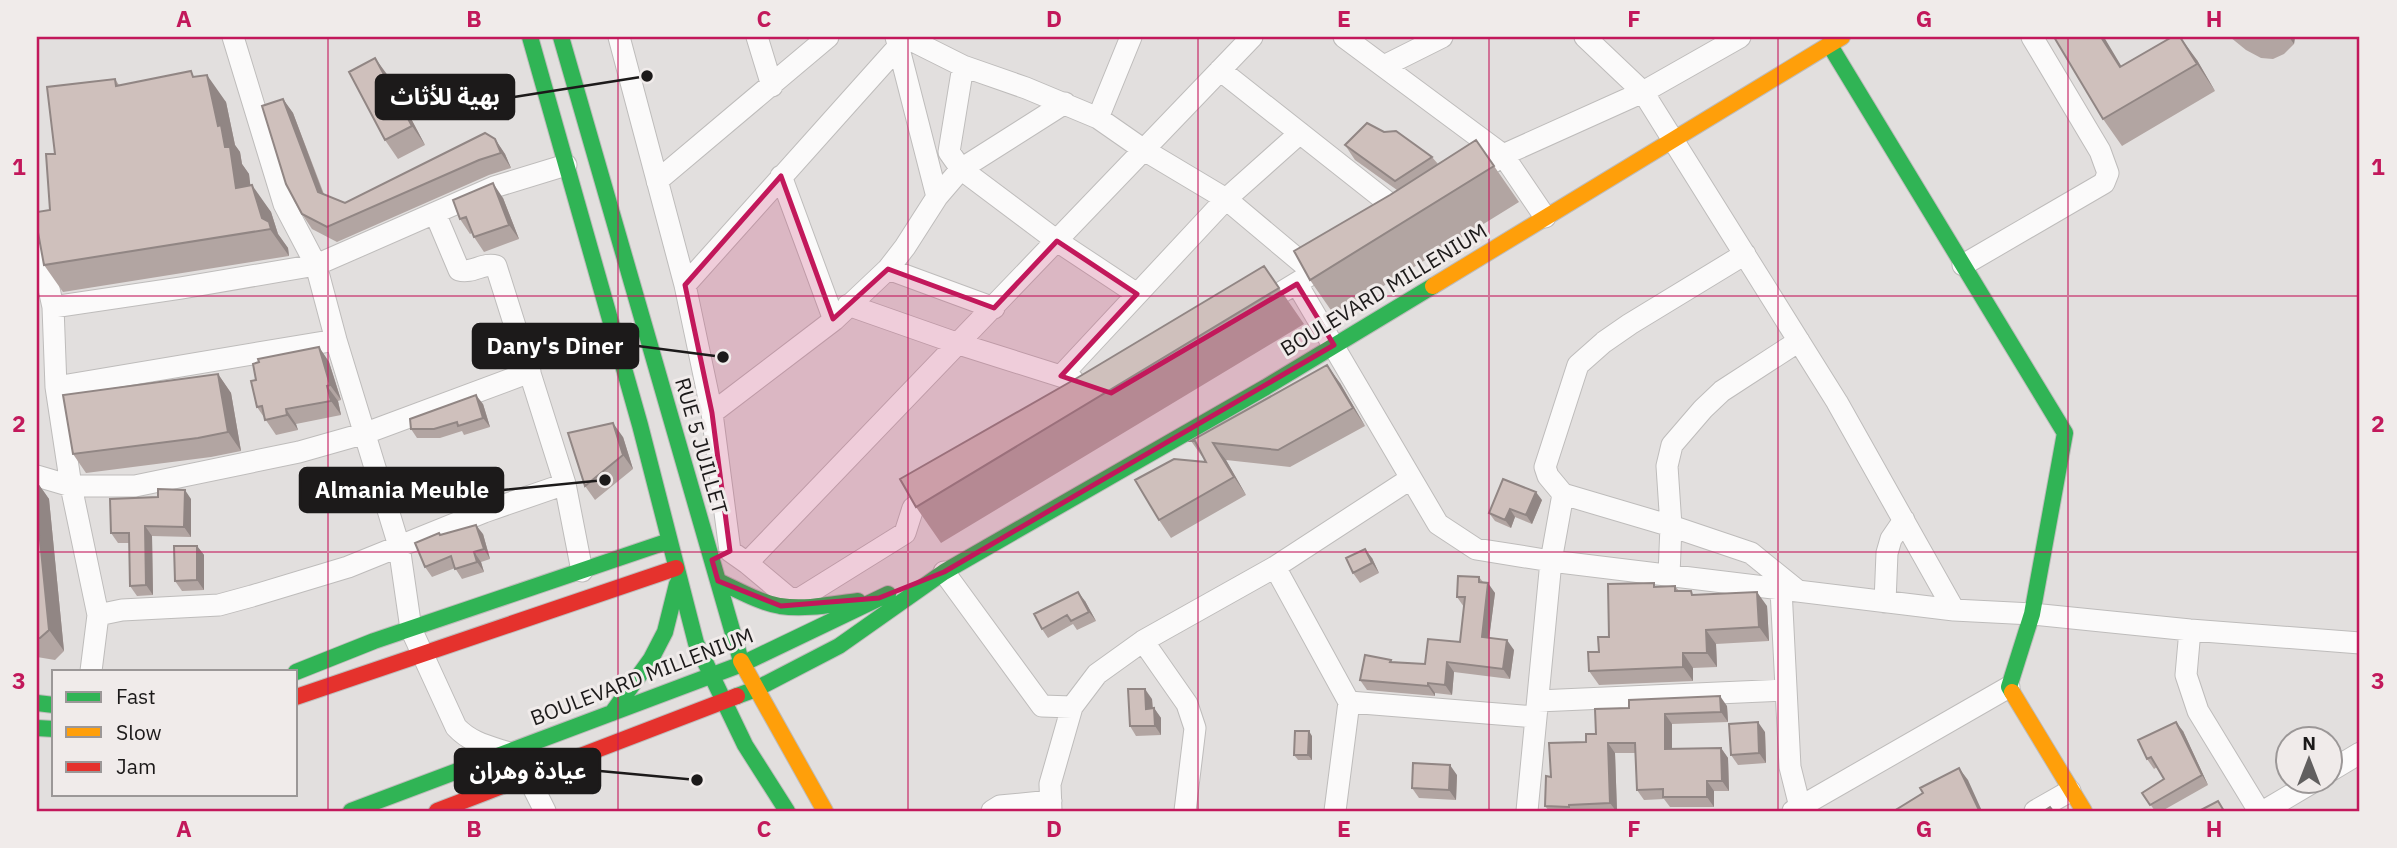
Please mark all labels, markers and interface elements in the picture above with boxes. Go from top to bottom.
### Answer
text: A [176,3,192,33]
text: B [466,3,482,33]
text: C [757,3,772,33]
text: D [1046,3,1062,33]
text: E [1337,3,1351,33]
text: F [1627,3,1641,33]
text: G [1916,3,1932,33]
text: H [2206,3,2222,33]
callout: بهية للأثاث [376,75,514,119]
text: بهية للأثاث [390,81,500,111]
text: 1 [12,151,26,181]
text: 1 [2371,151,2385,181]
street label: BOULEVARD MILLENIUM [1275,216,1492,362]
callout: Dany's Diner [473,324,638,368]
text: Dany's Diner [486,330,624,360]
street label: RUE 5 JUILLET [669,374,735,517]
text: 2 [12,408,26,438]
text: 2 [2371,408,2385,438]
callout: Almania Meuble [300,468,503,512]
text: Almania Meuble [315,474,489,504]
street label: BOULEVARD MILLENIUM [526,621,757,732]
text: 3 [12,665,26,695]
text: 3 [2371,665,2385,695]
legend [52,670,298,796]
text: Fast [116,682,156,710]
text: Slow [116,718,162,746]
north arrow [2274,726,2344,796]
text: N [2302,731,2316,755]
callout: عيادة وهران [455,749,600,793]
text: Jam [116,752,156,780]
text: عيادة وهران [470,755,586,785]
text: A [176,813,192,843]
text: B [466,813,482,843]
text: C [757,813,772,843]
text: D [1046,813,1062,843]
text: E [1337,813,1351,843]
text: F [1627,813,1641,843]
text: G [1916,813,1932,843]
text: H [2206,813,2222,843]

